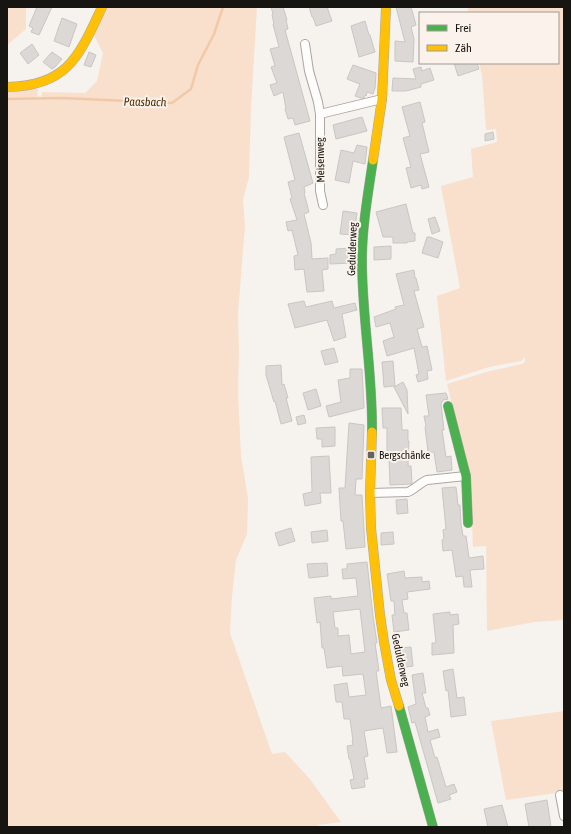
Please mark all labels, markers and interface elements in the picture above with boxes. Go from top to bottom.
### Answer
legend [419,12,559,64]
text: Frei [455,21,471,35]
text: Zäh [455,41,472,55]
water label: Paasbach [124,95,167,109]
street label: Meisenweg [314,137,326,183]
street label: Gedulderweg [345,222,359,276]
place label: Bergschänke [379,449,430,461]
marker: Bergschänke [366,450,376,460]
street label: Gedulderweg [390,632,413,688]

